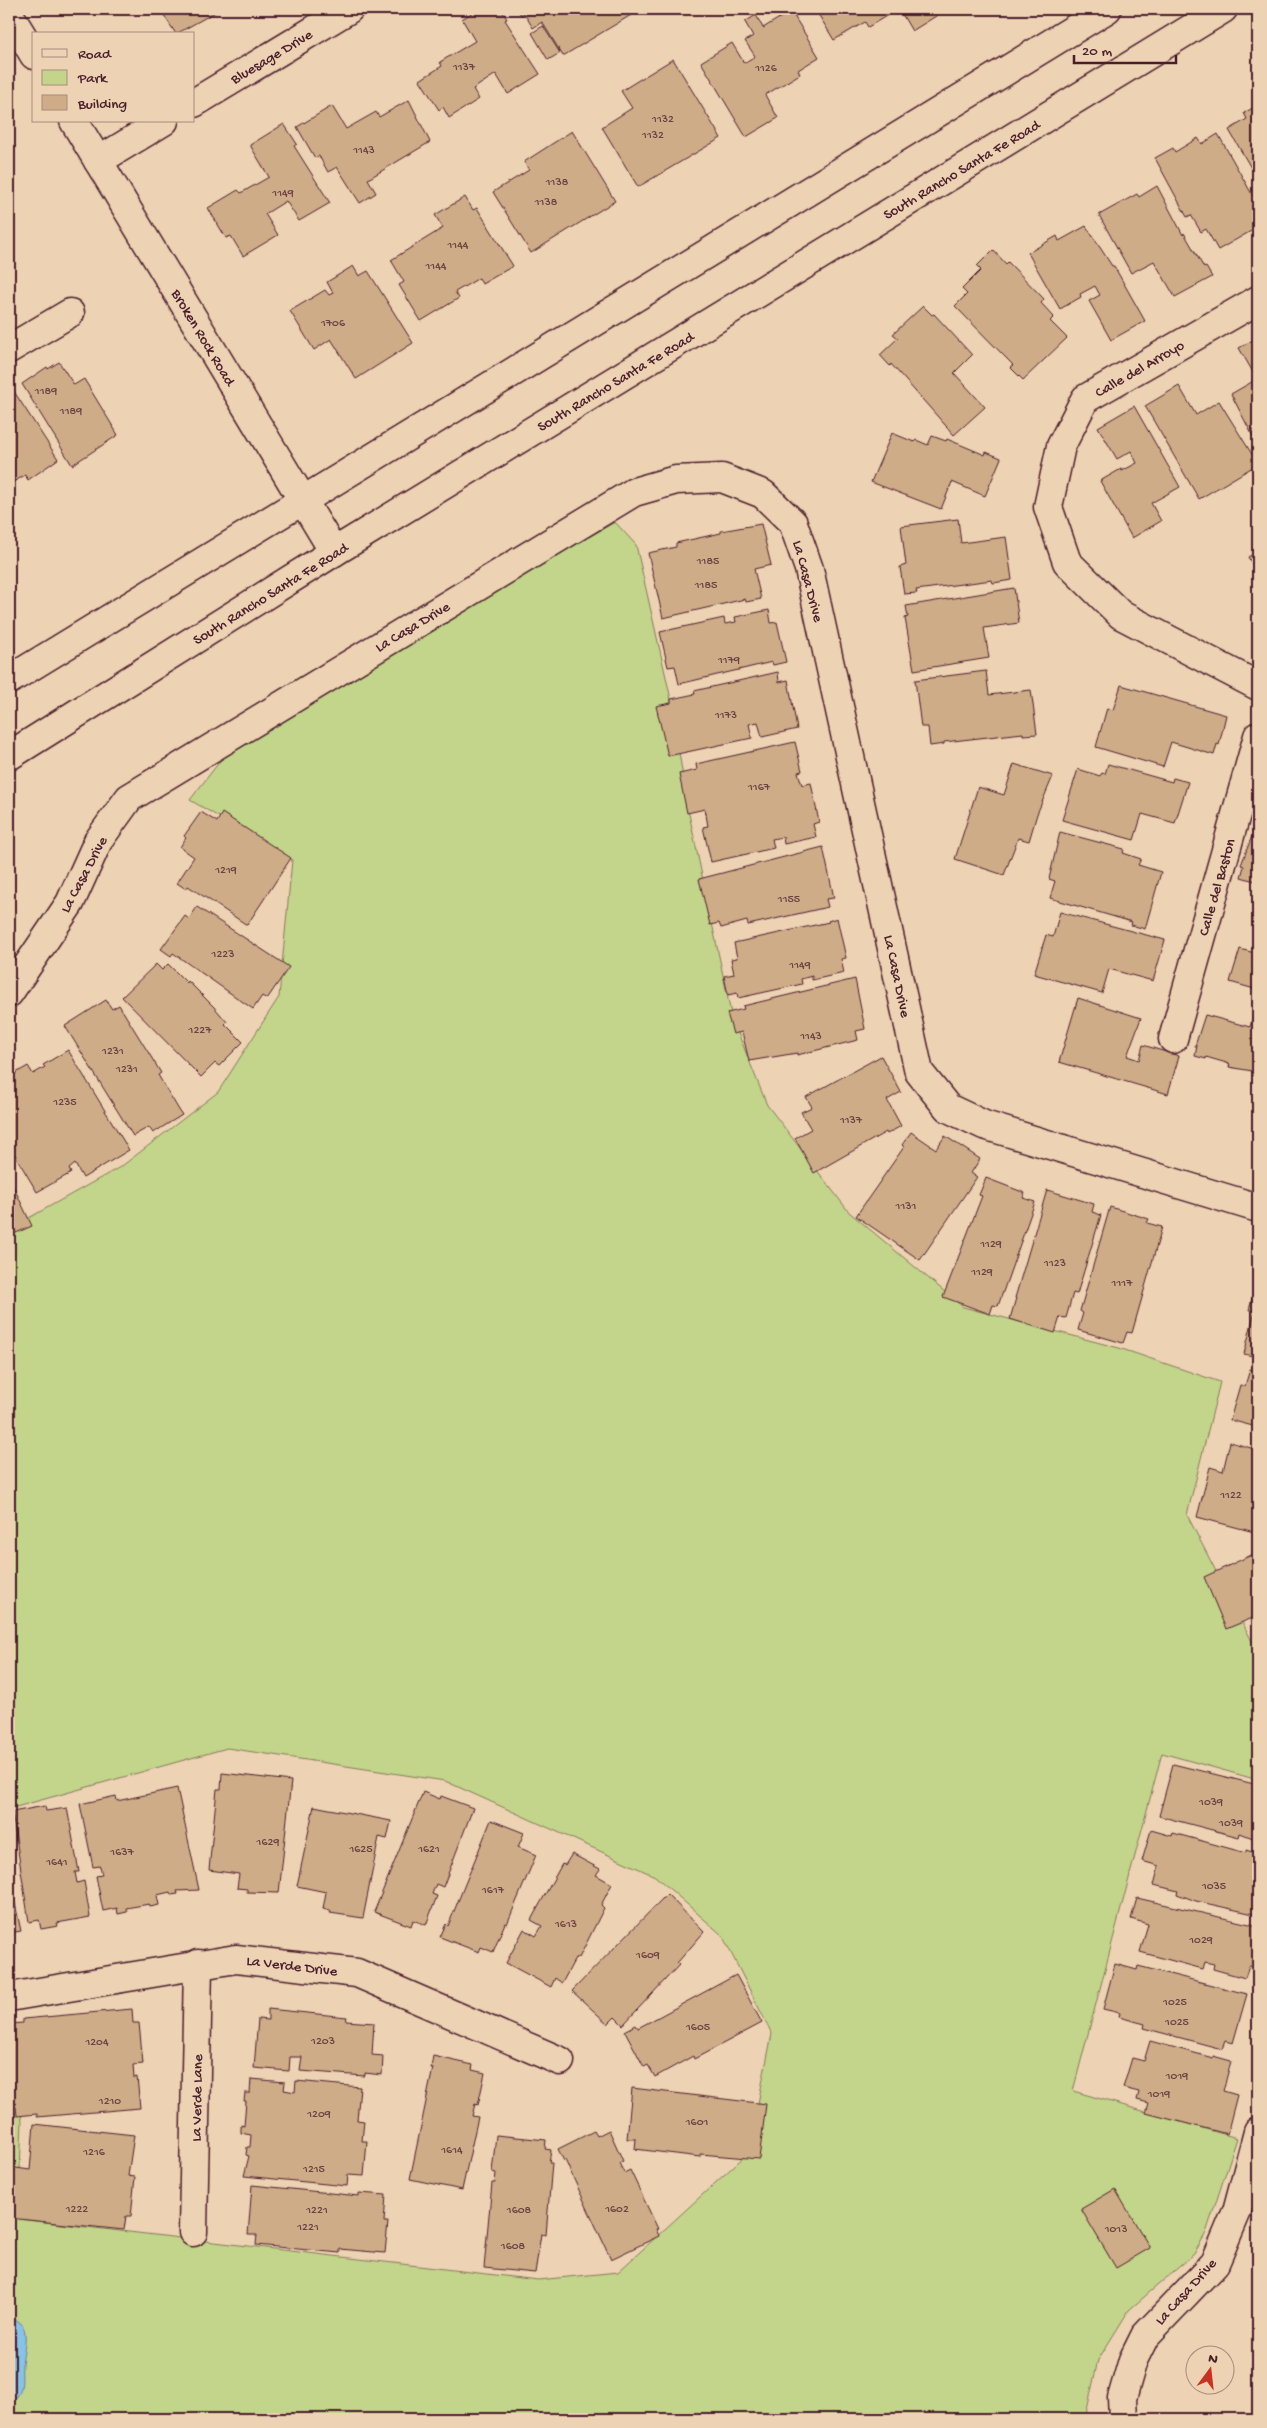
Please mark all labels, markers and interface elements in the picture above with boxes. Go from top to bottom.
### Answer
street label: Bluesage Drive [227,26,316,90]
legend [32,32,195,122]
scale bar [1074,32,1177,64]
text: 20 m [1082,43,1112,61]
text: Road [78,46,112,64]
house number: 1137 [452,61,476,75]
house number: 1126 [754,62,778,76]
text: Park [77,70,108,88]
text: Building [77,96,127,114]
house number: 1132 [651,113,674,127]
street label: South Rancho Santa Fe Road [880,116,1045,225]
house number: 1132 [641,129,664,143]
house number: 1143 [352,144,375,158]
house number: 1138 [545,176,569,190]
house number: 1149 [271,187,294,201]
house number: 1138 [534,196,558,210]
house number: 1144 [446,239,469,253]
house number: 1144 [424,260,447,274]
street label: Broken Rock Road [166,286,239,391]
house number: 1706 [320,317,346,331]
street label: South Rancho Santa Fe Road [534,328,699,437]
street label: Calle del Arroyo [1092,337,1188,403]
house number: 1189 [34,385,57,399]
house number: 1189 [59,405,82,419]
street label: South Rancho Santa Fe Road [190,539,353,650]
street label: La Casa Drive [788,539,827,625]
house number: 1185 [696,555,719,569]
house number: 1185 [694,579,717,593]
street label: La Casa Drive [372,598,454,657]
house number: 1179 [717,654,740,668]
house number: 1173 [714,709,737,723]
house number: 1167 [747,781,771,795]
street label: La Casa Drive [57,833,113,916]
street label: Calle del Baston [1195,837,1240,938]
house number: 1219 [214,864,237,878]
house number: 1155 [777,893,800,907]
street label: La Casa Drive [879,933,914,1020]
house number: 1223 [211,948,234,962]
house number: 1149 [788,959,811,973]
house number: 1227 [188,1024,212,1038]
house number: 1143 [799,1030,822,1044]
house number: 1231 [101,1045,124,1059]
house number: 1231 [115,1063,138,1077]
house number: 1235 [52,1096,77,1110]
house number: 1137 [839,1114,863,1128]
house number: 1131 [895,1200,917,1214]
house number: 1129 [979,1238,1002,1252]
house number: 1123 [1043,1257,1066,1271]
house number: 1129 [970,1266,993,1280]
house number: 1117 [1111,1277,1133,1291]
house number: 1122 [1219,1489,1242,1503]
house number: 1039 [1198,1796,1223,1810]
house number: 1039 [1218,1817,1243,1831]
house number: 1629 [256,1836,279,1850]
house number: 1625 [348,1843,373,1857]
house number: 1621 [417,1843,440,1857]
house number: 1637 [109,1846,134,1860]
house number: 1641 [45,1856,68,1870]
house number: 1035 [1201,1880,1226,1894]
house number: 1617 [481,1884,505,1898]
house number: 1613 [554,1918,577,1932]
house number: 1029 [1188,1934,1213,1948]
house number: 1609 [635,1949,660,1963]
street label: La Verde Drive [245,1952,339,1982]
house number: 1025 [1162,1996,1187,2010]
house number: 1025 [1164,2016,1189,2030]
house number: 1605 [685,2021,710,2035]
house number: 1203 [310,2035,335,2049]
house number: 1204 [84,2036,109,2050]
street label: La Verde Lane [188,2054,208,2142]
house number: 1019 [1165,2070,1188,2084]
house number: 1019 [1147,2088,1170,2102]
house number: 1210 [98,2095,121,2109]
house number: 1209 [306,2108,331,2122]
house number: 1601 [685,2116,708,2130]
house number: 1614 [440,2144,463,2158]
house number: 1216 [82,2146,106,2160]
house number: 1215 [302,2163,325,2177]
house number: 1222 [65,2203,88,2217]
house number: 1602 [604,2203,629,2217]
house number: 1221 [305,2204,328,2218]
house number: 1608 [506,2204,532,2218]
house number: 1221 [296,2221,319,2235]
house number: 1013 [1104,2223,1127,2237]
house number: 1608 [500,2240,526,2254]
street label: La Casa Drive [1152,2255,1221,2330]
north arrow [1184,2346,1234,2396]
text: N [1206,2350,1219,2369]

